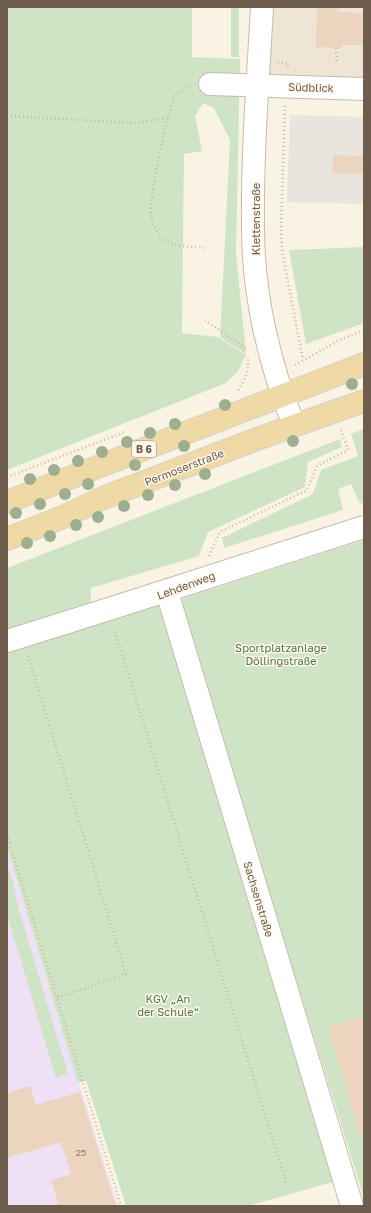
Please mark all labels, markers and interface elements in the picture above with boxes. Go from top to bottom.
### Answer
street label: Südblick [288,80,334,94]
street label: Klettenstraße [249,183,262,255]
road number: B 6 [132,441,156,457]
street label: Permoserstraße [142,446,226,488]
street label: Lehdenweg [155,568,217,602]
park label: Sportplatzanlage Döllingstraße [235,641,327,667]
street label: Sachsenstraße [241,860,277,938]
park label: KGV „An der Schule“ [137,992,199,1018]
house number: 25 [76,1147,86,1158]

